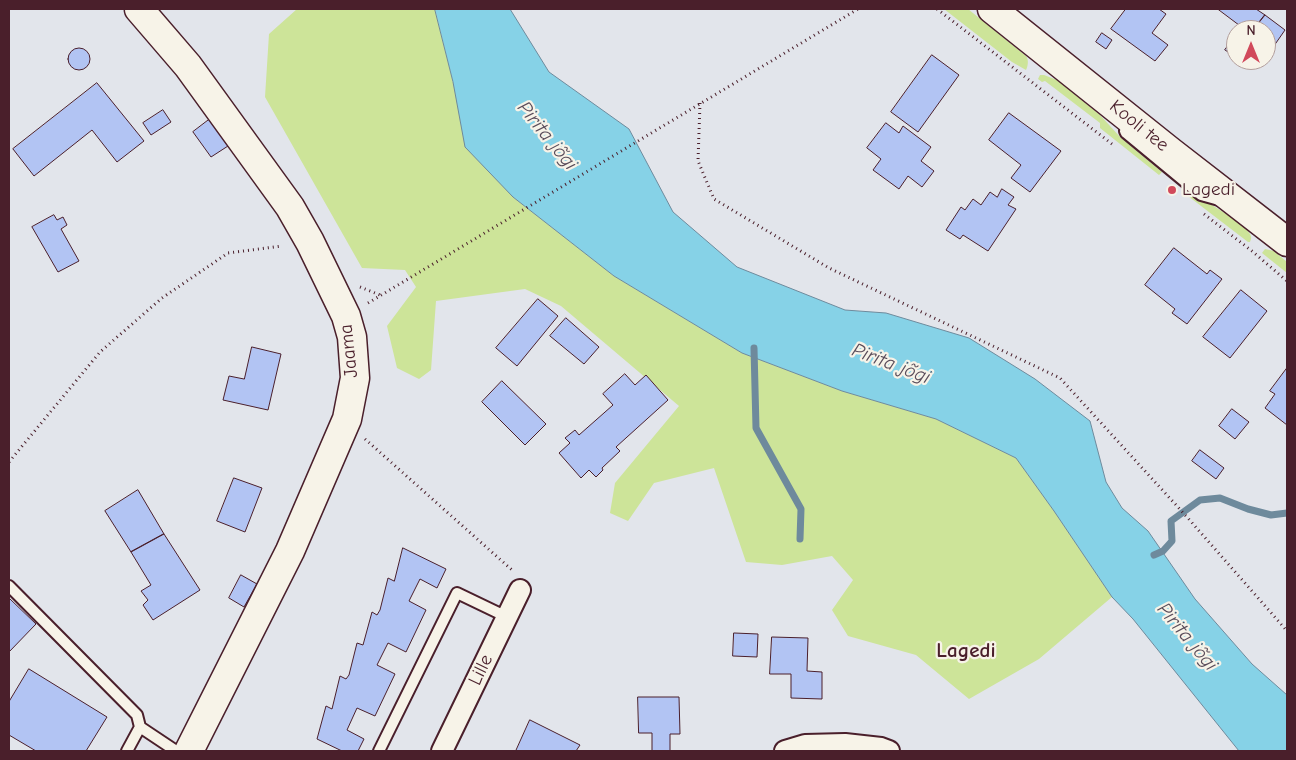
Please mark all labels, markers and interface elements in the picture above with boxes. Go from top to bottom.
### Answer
north arrow [1226,20,1276,70]
text: N [1246,22,1256,39]
street label: Kooli tee [1105,95,1173,157]
water label: Pirita jõgi [512,97,582,175]
place label: Lagedi [1182,179,1235,201]
marker: Lagedi [1166,184,1178,196]
street label: Jaama [335,323,363,379]
water label: Pirita jõgi [849,338,933,390]
water label: Pirita jõgi [1152,598,1222,676]
district label: Lagedi [936,638,996,664]
street label: Lille [464,651,498,689]

